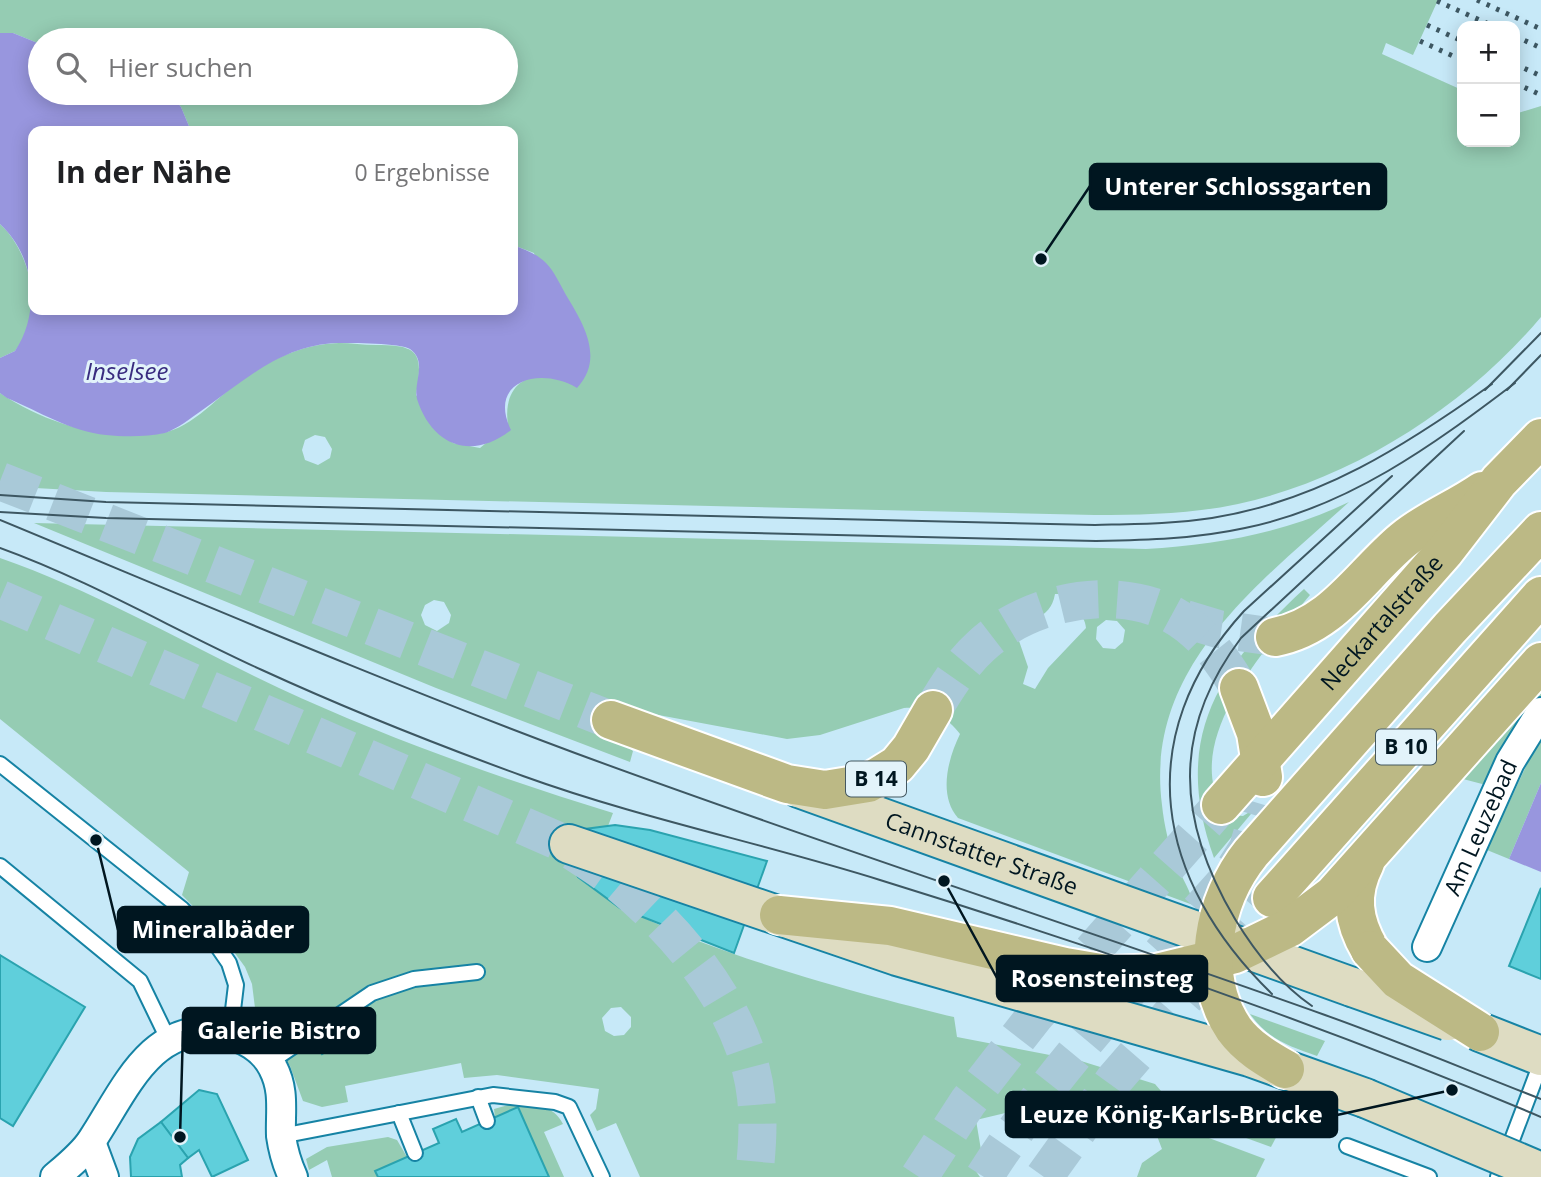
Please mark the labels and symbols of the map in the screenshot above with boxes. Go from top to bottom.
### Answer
callout: Unterer Schlossgarten [1090,164,1386,209]
text: Unterer Schlossgarten [1104,169,1372,202]
water label: Inselsee [86,354,169,387]
street label: Neckartalstraße [1312,547,1450,697]
road number: B 10 [1376,730,1436,764]
street label: Am Leuzebad [1435,754,1524,900]
road number: B 14 [846,762,906,796]
street label: Cannstatter Straße [881,803,1083,902]
callout: Mineralbäder [118,907,308,952]
text: Mineralbäder [132,912,294,945]
callout: Rosensteinsteg [997,956,1207,1001]
text: Rosensteinsteg [1011,961,1194,994]
callout: Galerie Bistro [183,1008,375,1053]
text: Galerie Bistro [197,1013,361,1046]
callout: Leuze König-Karls-Brücke [1006,1092,1337,1137]
text: Leuze König-Karls-Brücke [1019,1097,1323,1130]

